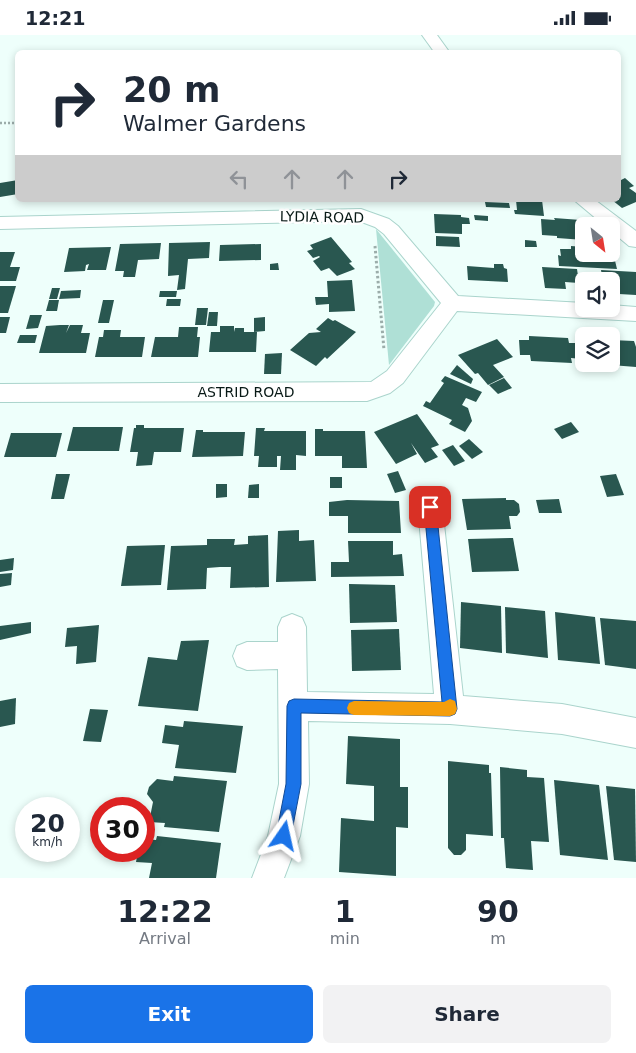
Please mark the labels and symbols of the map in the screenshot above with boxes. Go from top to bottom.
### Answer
street label: LYDIA ROAD [280,208,364,226]
north arrow [575,217,620,263]
street label: ASTRID ROAD [198,384,294,400]
pin [409,486,451,528]
speed limit sign: 30 [90,797,155,862]
position arrow [257,809,309,861]

